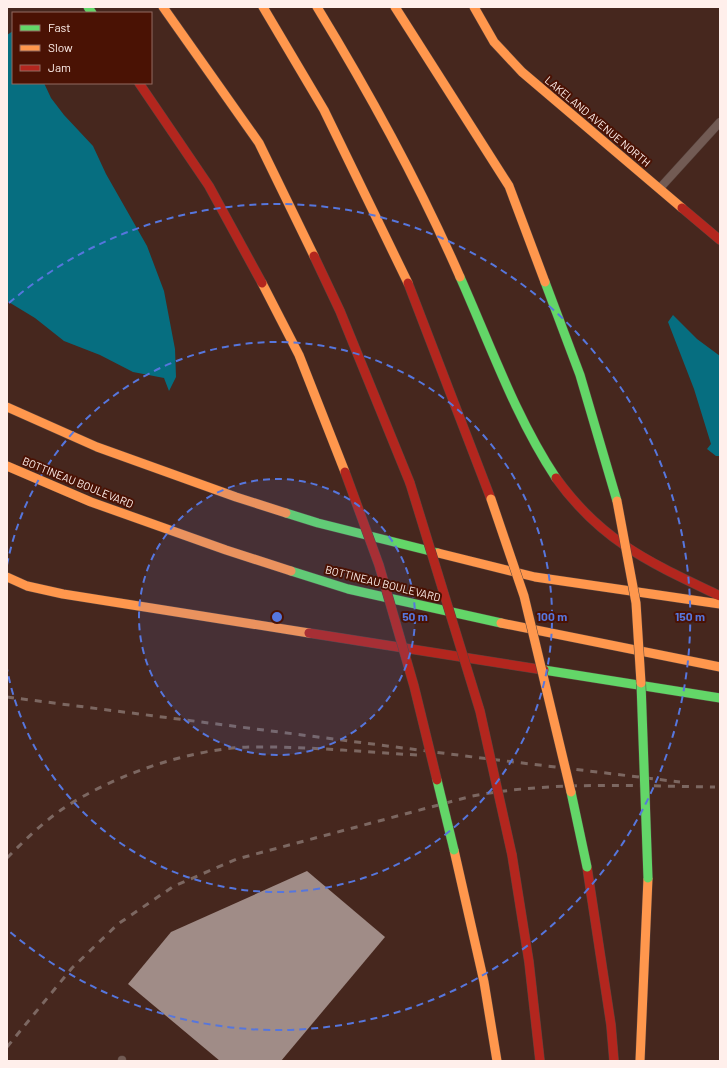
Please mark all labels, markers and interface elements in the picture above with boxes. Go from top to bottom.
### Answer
legend [12,12,152,84]
text: Fast [48,20,71,34]
text: Slow [48,40,73,54]
text: Jam [48,60,71,74]
street label: LAKELAND AVENUE NORTH [543,73,653,169]
street label: BOTTINEAU BOULEVARD [21,454,136,510]
street label: BOTTINEAU BOULEVARD [324,562,442,604]
text: 50 m [402,609,428,623]
text: 100 m [537,609,567,623]
text: 150 m [675,609,705,623]
centre of rings [270,610,284,624]

